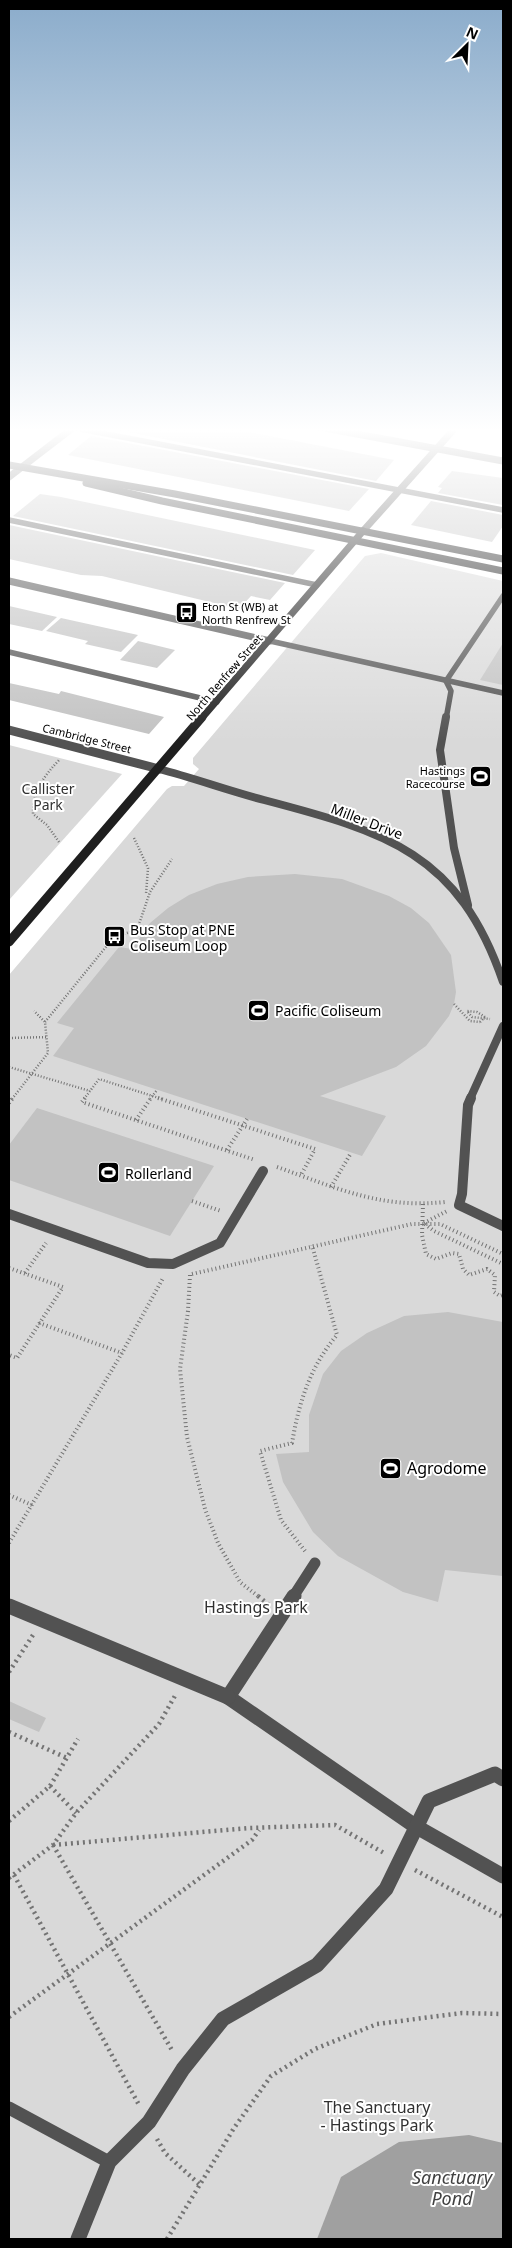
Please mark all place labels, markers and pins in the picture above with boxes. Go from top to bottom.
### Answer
place label: Eton St (WB) at North Renfrew St [202,599,291,627]
bus stop icon: Eton St (WB) at North Renfrew St [174,600,198,624]
place label: Hastings Racecourse [406,763,465,791]
sports icon: Hastings Racecourse [469,764,493,788]
place label: Bus Stop at PNE Coliseum Loop [130,920,235,955]
bus stop icon: Bus Stop at PNE Coliseum Loop [102,925,126,949]
sports icon: Pacific Coliseum [247,998,271,1022]
place label: Pacific Coliseum [275,1001,381,1020]
sports icon: Rollerland [97,1161,121,1185]
place label: Rollerland [125,1164,192,1183]
sports icon: Agrodome [379,1456,403,1480]
place label: Agrodome [407,1457,487,1479]

